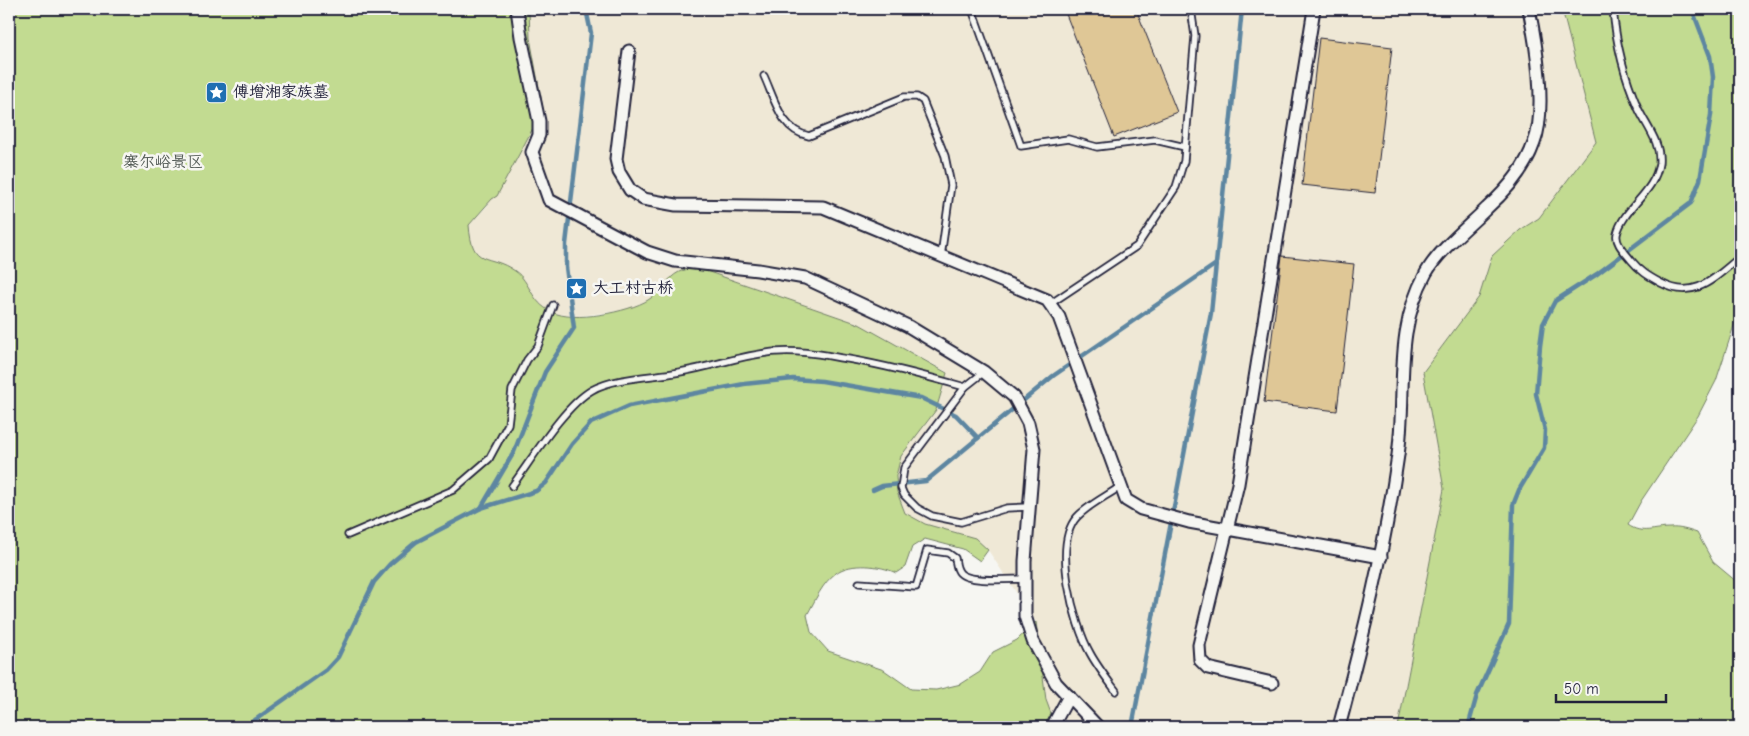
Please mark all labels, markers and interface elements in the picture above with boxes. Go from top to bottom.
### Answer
place icon: 傅增湘家族墓 [205,80,229,104]
place label: 傅增湘家族墓 [233,83,329,101]
park label: 寨尔峪景区 [123,153,203,171]
place icon: 大工村古桥 [565,276,589,300]
place label: 大工村古桥 [593,279,673,297]
scale bar [1556,671,1666,703]
text: 50 m [1564,680,1599,698]

